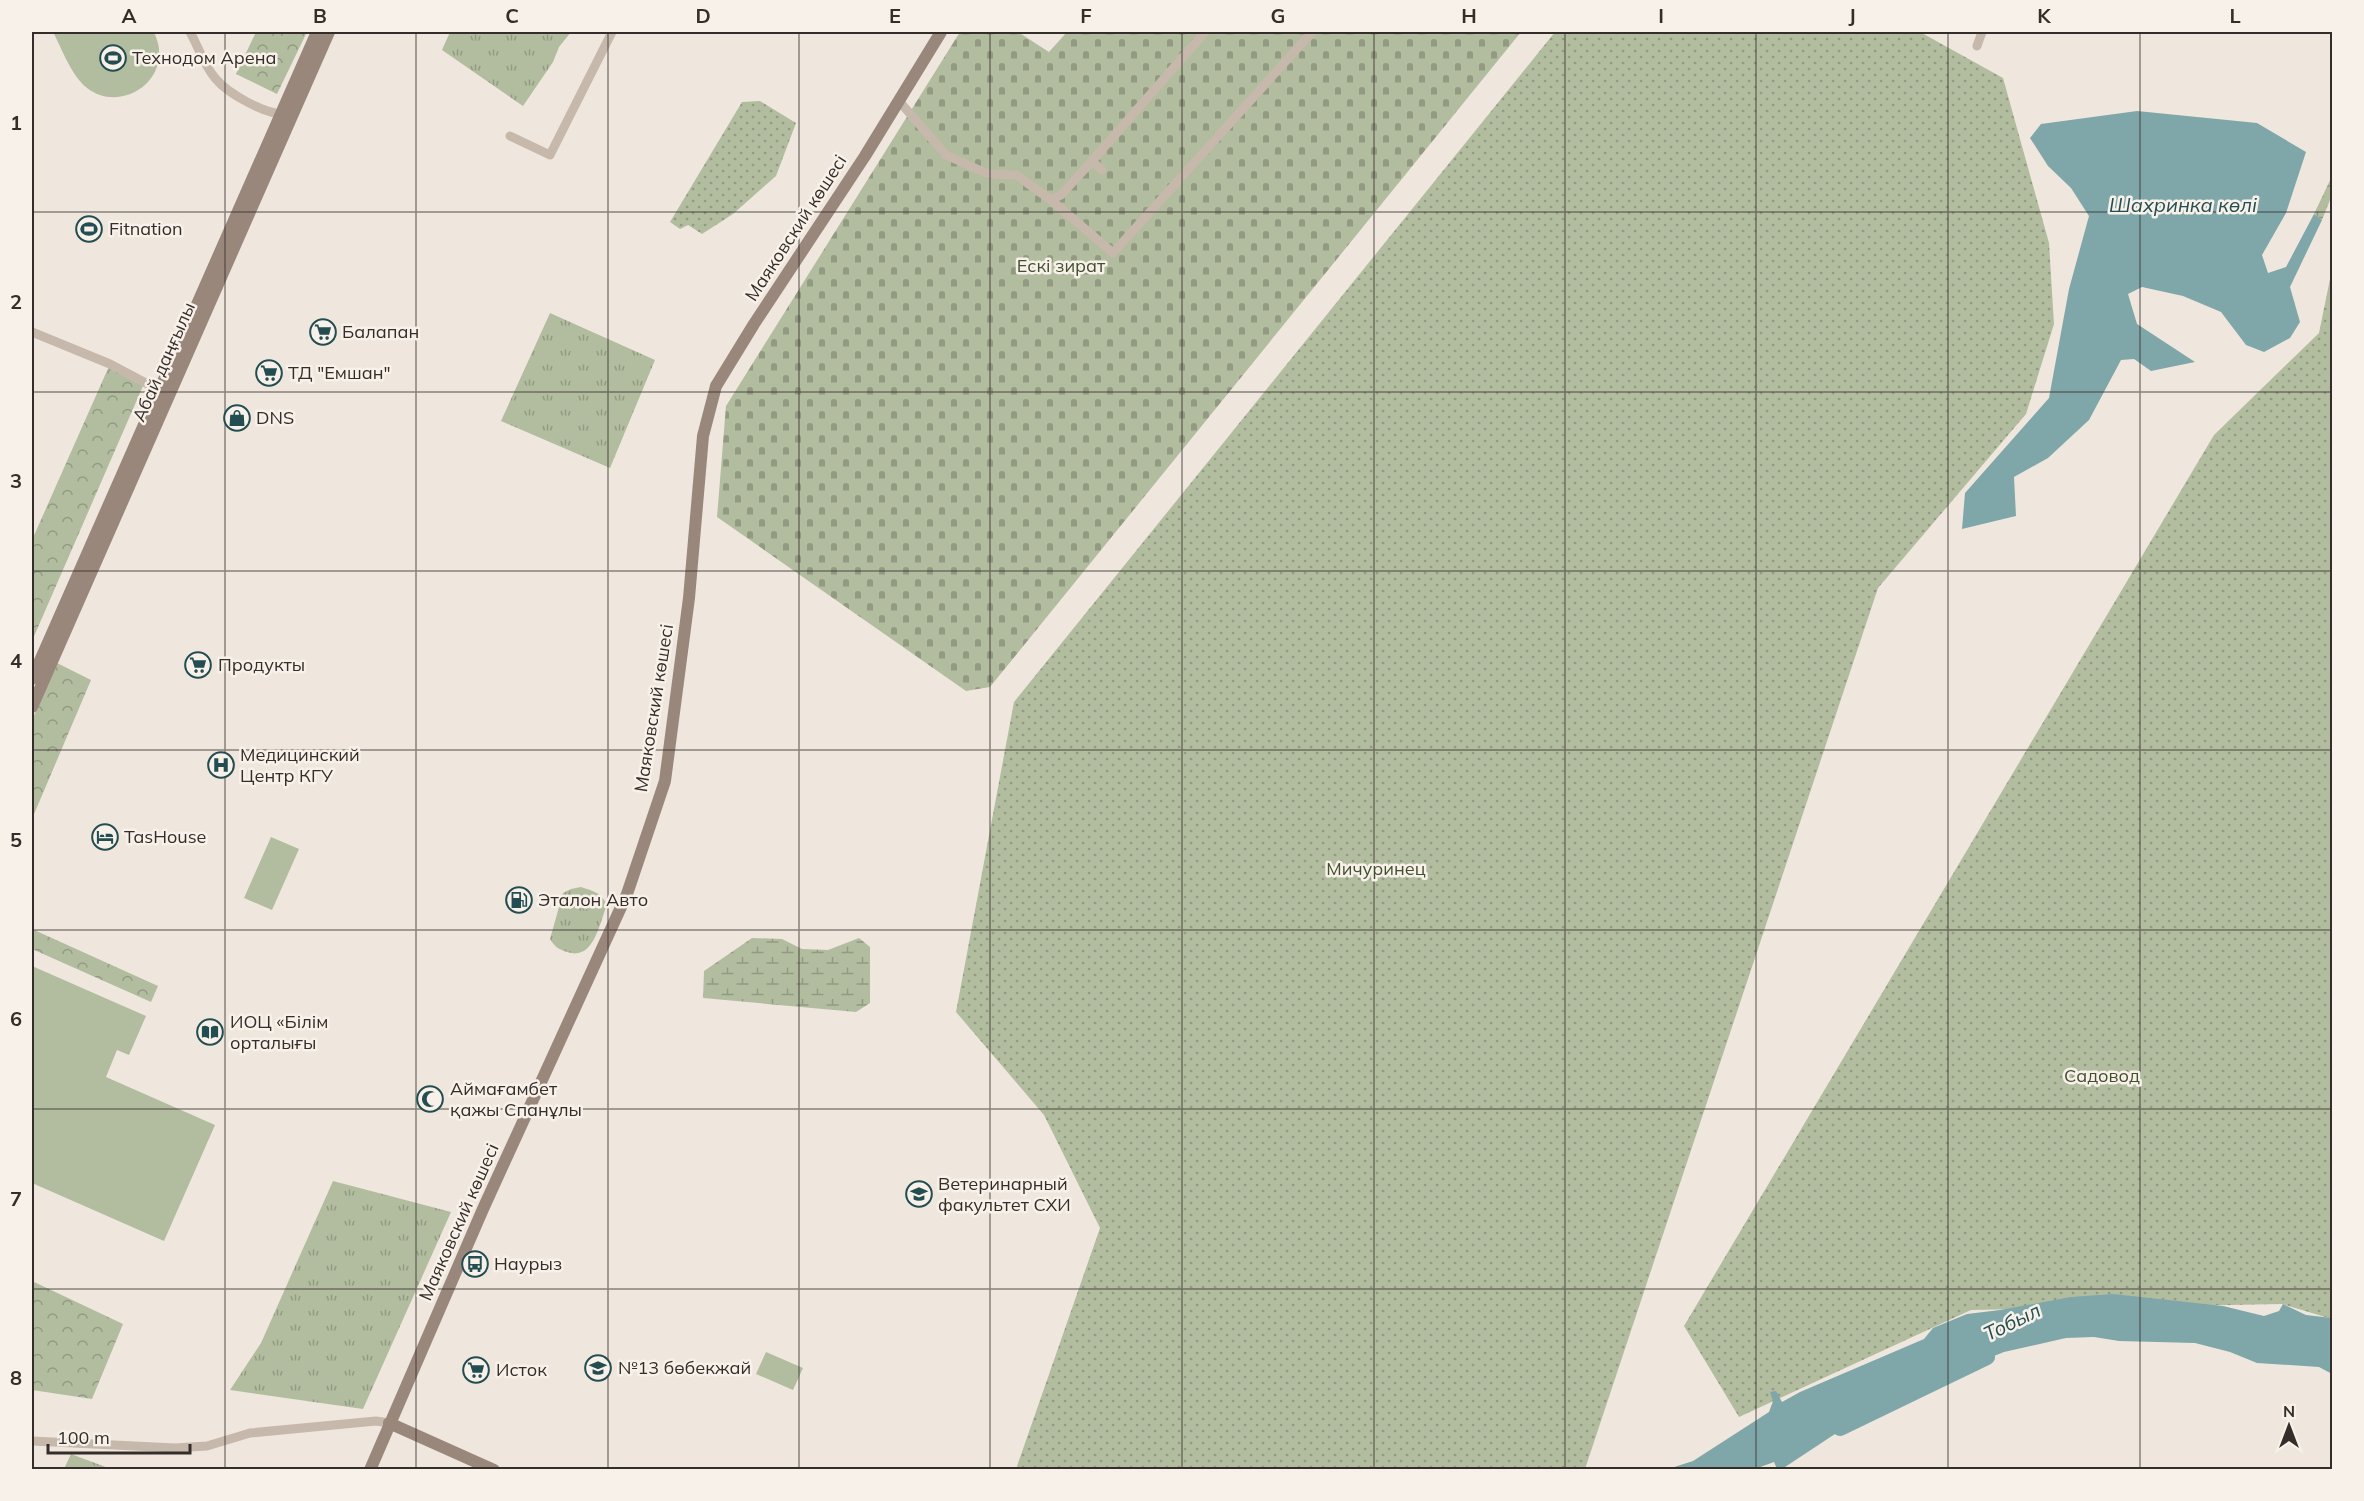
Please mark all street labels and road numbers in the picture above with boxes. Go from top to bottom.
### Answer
street label: Маяковский көшесі [740,150,851,305]
street label: Абай даңғылы [127,299,200,425]
street label: Маяковский көшесі [629,622,678,794]
street label: Маяковский көшесі [414,1140,504,1304]

